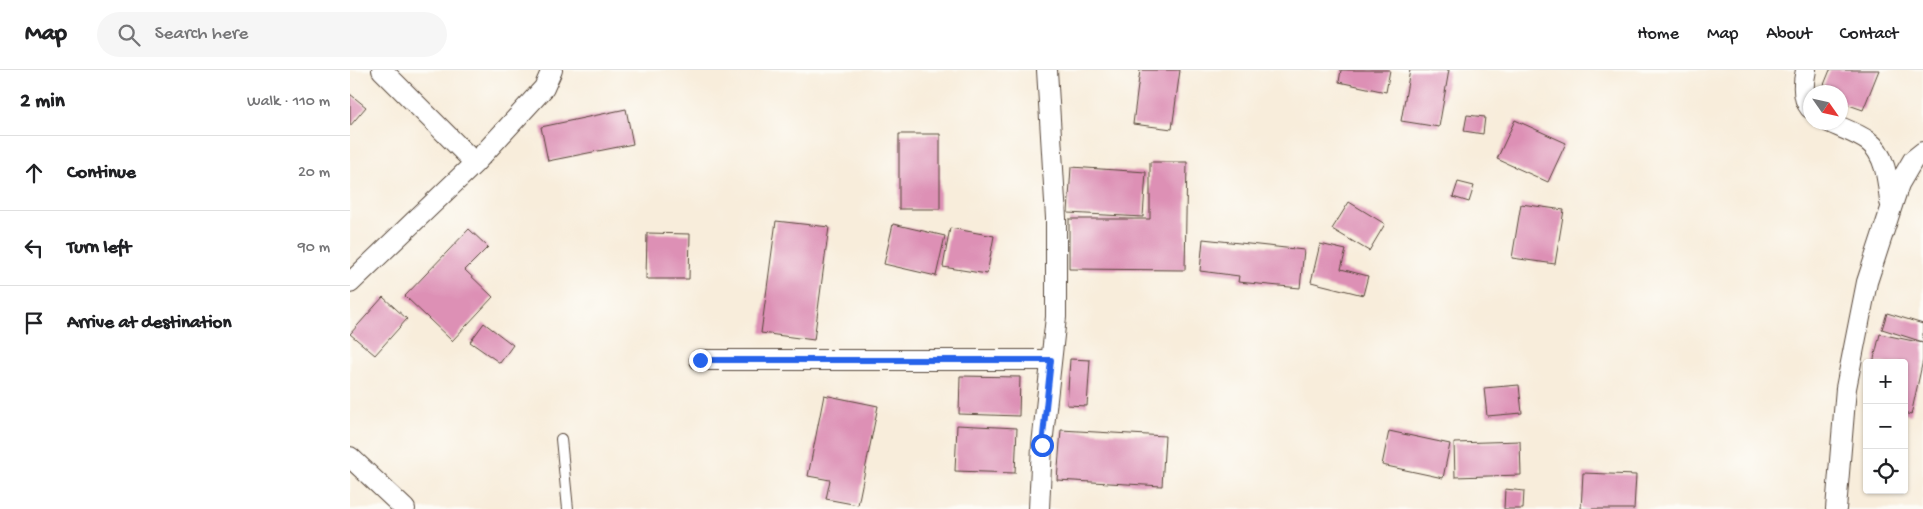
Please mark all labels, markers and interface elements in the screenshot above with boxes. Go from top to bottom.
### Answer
search box [97,12,447,57]
text: Map [25,20,67,49]
icon: search [115,21,143,49]
text: Search here [155,23,248,46]
text: Home [1637,24,1679,45]
text: Map [1707,24,1738,45]
text: About [1766,24,1812,45]
text: Contact [1840,24,1898,45]
north arrow [1803,85,1848,130]
text: 2 min [20,90,65,115]
text: Walk · 110 m [247,93,330,112]
icon: ahead [20,159,48,187]
text: Continue [67,162,136,185]
text: 20 m [298,164,330,183]
icon: left [20,234,48,262]
text: Turn left [67,237,131,260]
text: 90 m [298,239,330,258]
icon: arrive [20,309,48,337]
text: Arrive at destination [67,312,231,335]
route end [689,349,712,372]
map controls [1863,359,1908,494]
button: + [1863,359,1908,404]
button: − [1863,404,1908,449]
route start [1031,434,1054,457]
button: locate [1863,449,1908,494]

